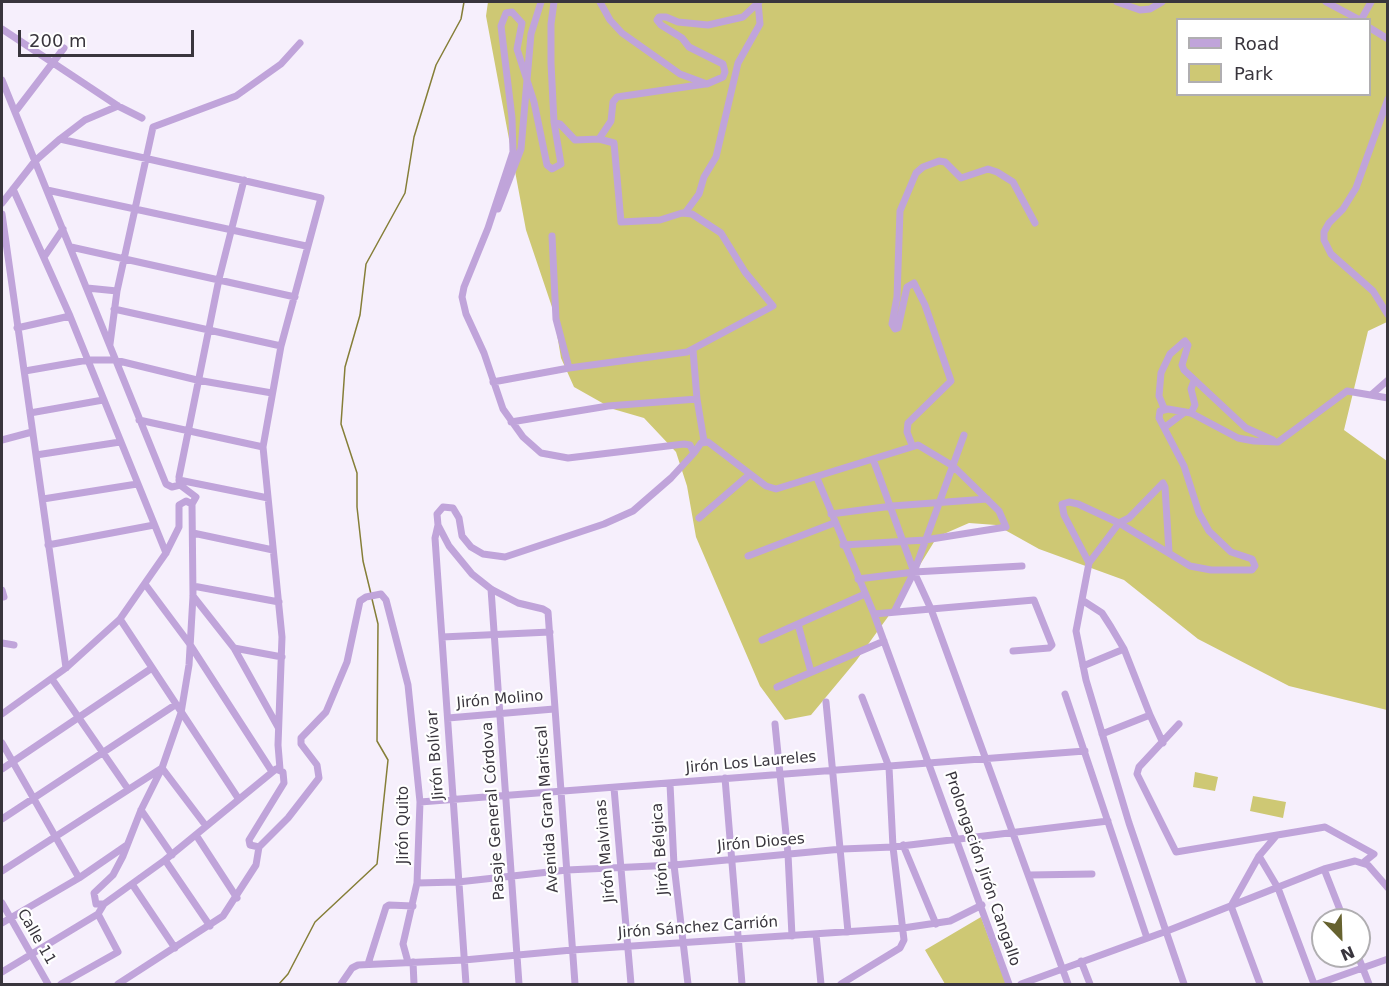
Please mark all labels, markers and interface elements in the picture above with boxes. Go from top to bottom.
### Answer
scale bar [21,18,196,56]
legend [1176,18,1371,96]
text: 200 m [29,30,87,51]
text: Road [1234,33,1279,54]
text: Park [1234,63,1273,84]
street label: Jirón Molino [456,687,544,713]
street label: Jirón Bolívar [424,710,448,800]
street label: Pasaje General Córdova [479,721,509,901]
street label: Avenida Gran Mariscal [533,725,563,893]
street label: Jirón Los Laureles [685,748,817,778]
street label: Prolongación Jirón Cangallo [940,769,1024,969]
street label: Jirón Quito [395,786,413,864]
street label: Jirón Malvinas [593,799,619,903]
street label: Jirón Bélgica [649,802,673,896]
street label: Jirón Dioses [717,830,805,856]
street label: Calle 11 [13,906,59,968]
north arrow [1311,908,1371,968]
street label: Jirón Sánchez Carrión [617,913,779,943]
text: N [1338,942,1357,965]

